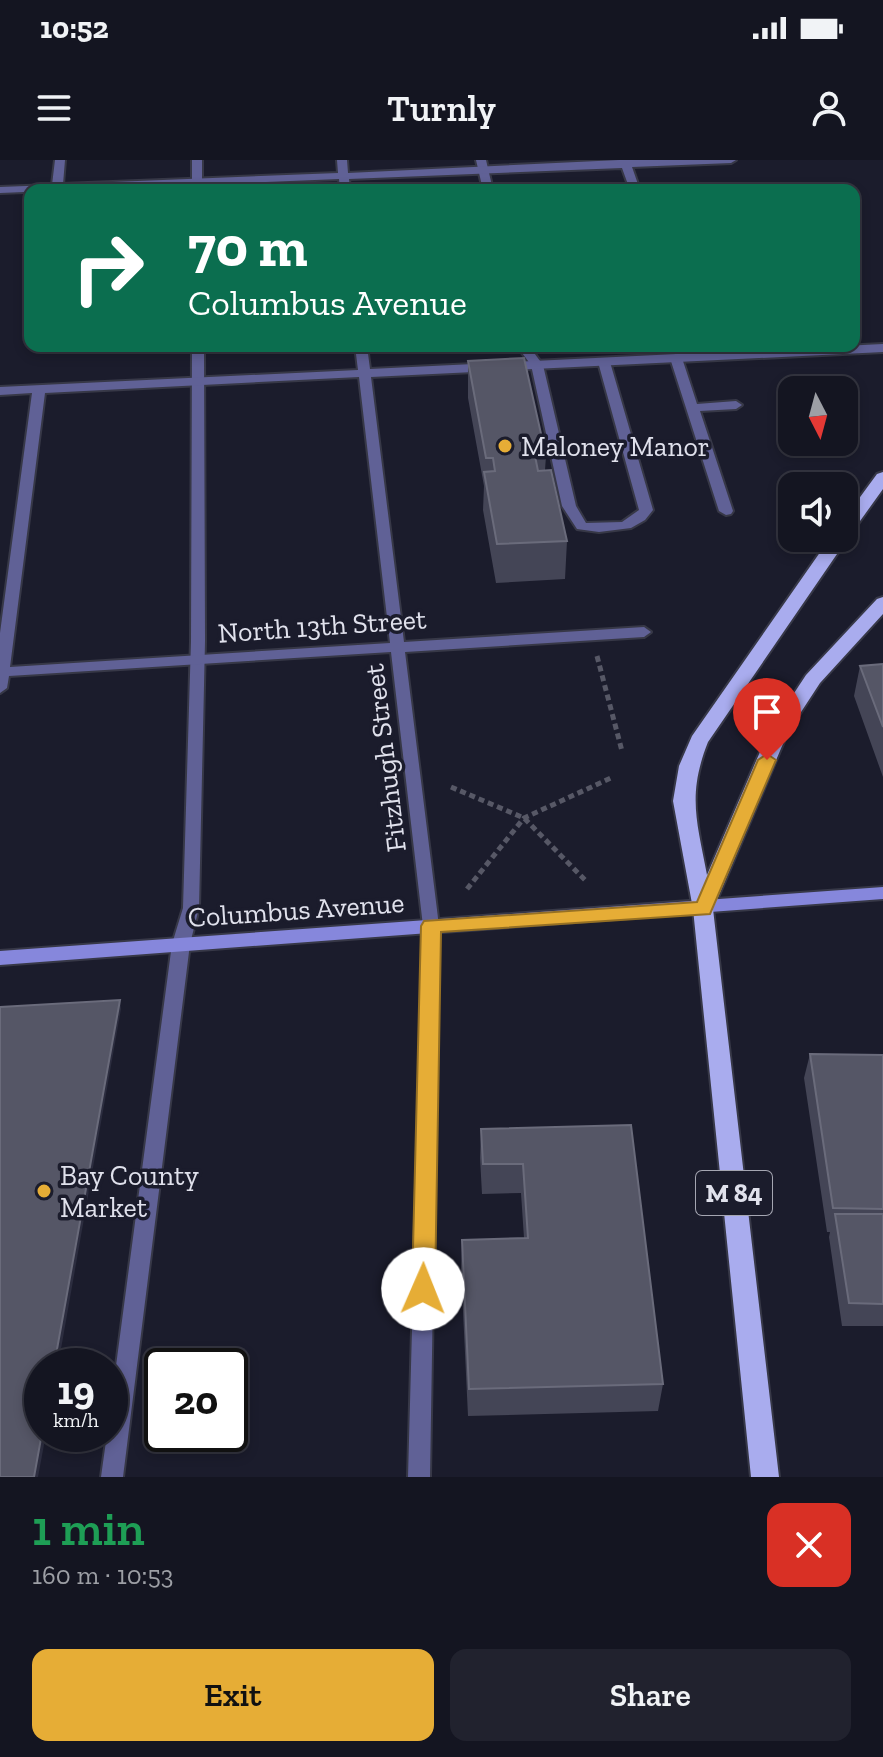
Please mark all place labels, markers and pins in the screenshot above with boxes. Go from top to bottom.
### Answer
place label: Maloney Manor [521,430,710,463]
marker: Maloney Manor [496,437,514,455]
pin [733,678,801,760]
place label: Bay County Market [60,1159,199,1224]
marker: Bay County Market [35,1182,53,1200]

